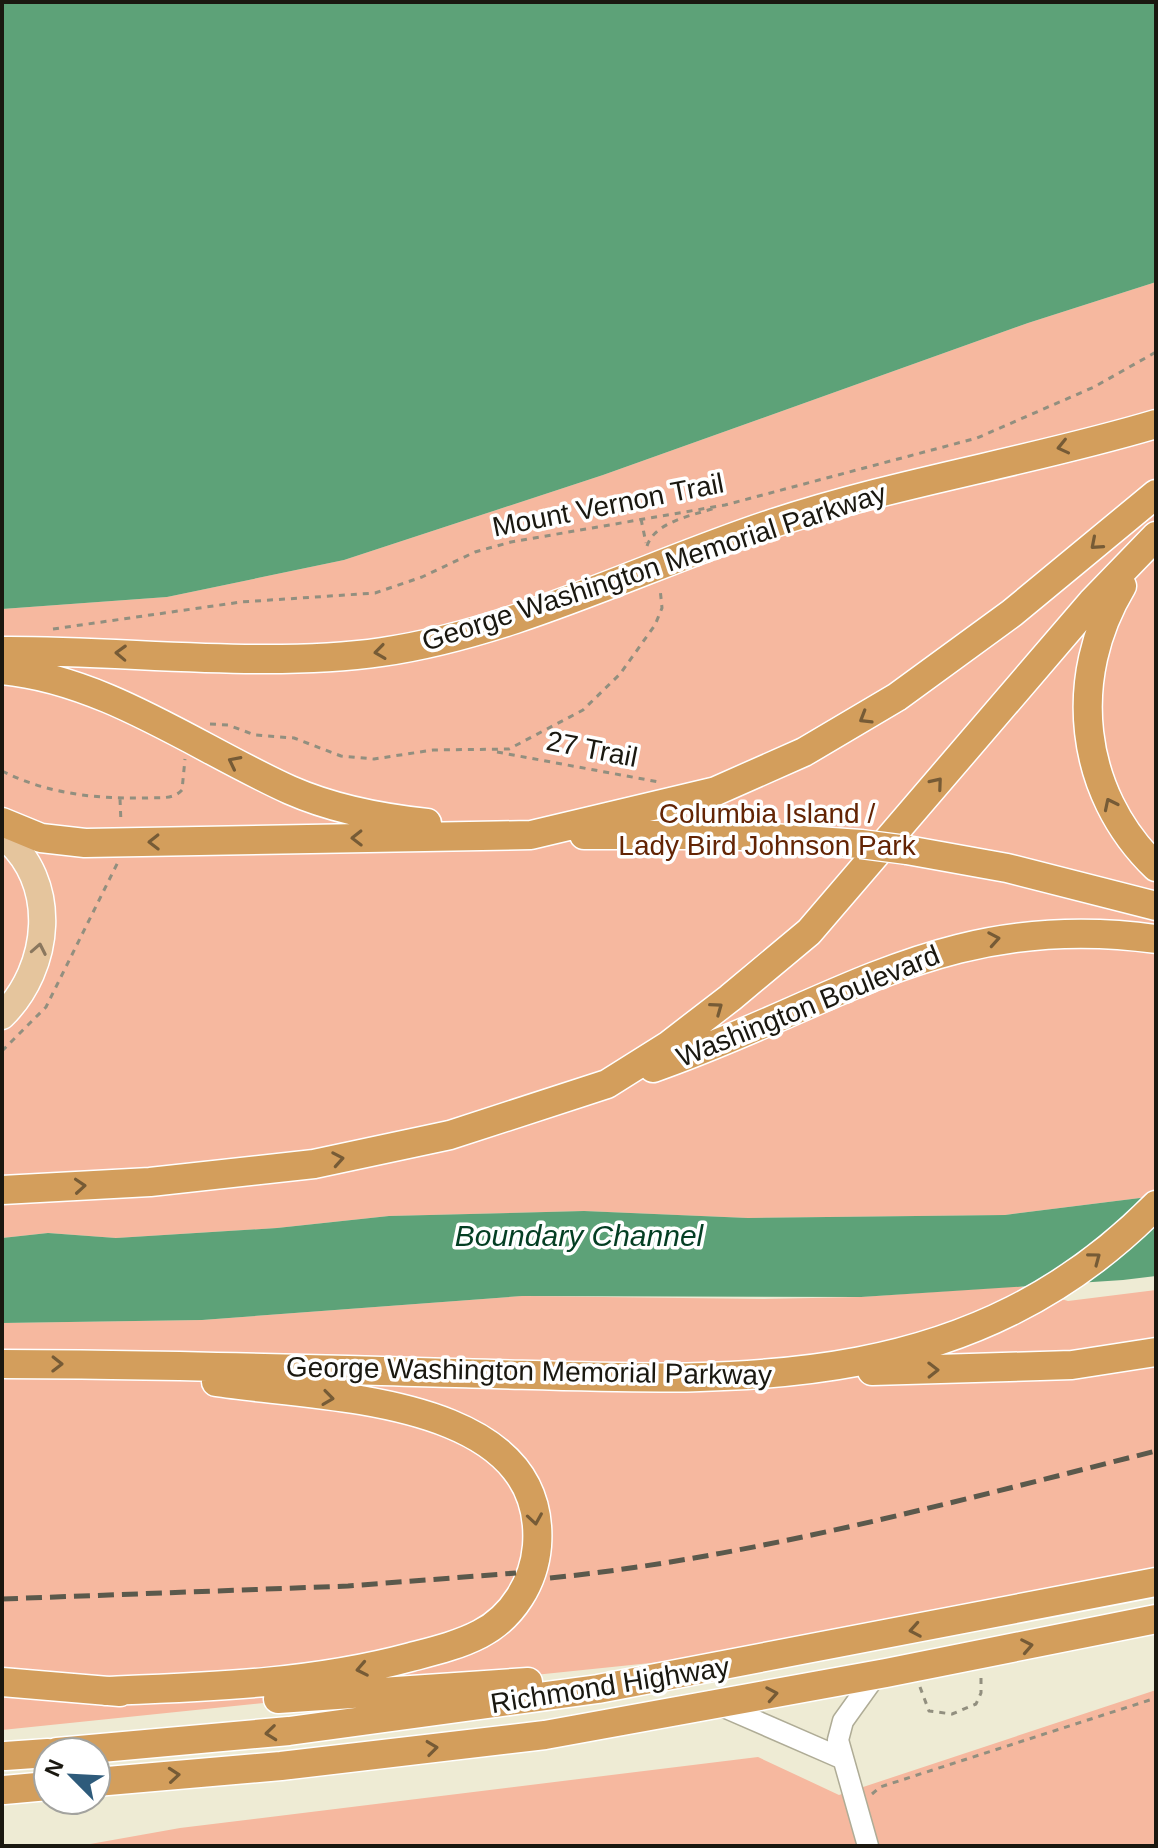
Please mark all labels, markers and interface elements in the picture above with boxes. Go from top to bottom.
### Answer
one-way arrow [1056,438,1070,455]
street label: Mount Vernon Trail [490,467,726,543]
street label: George Washington Memorial Parkway [418,477,890,657]
one-way arrow [1091,534,1106,549]
one-way arrow [374,643,387,660]
one-way arrow [114,644,127,661]
one-way arrow [859,708,874,723]
street label: 27 Trail [544,725,640,773]
one-way arrow [228,756,243,771]
one-way arrow [927,778,942,793]
park label: Columbia Island / Lady Bird Johnson Park [618,798,917,861]
one-way arrow [1104,798,1120,813]
one-way arrow [350,829,363,847]
one-way arrow [147,833,160,850]
one-way arrow [987,932,1000,949]
street label: Washington Boulevard [672,939,944,1073]
one-way arrow [30,942,47,956]
one-way arrow [708,1003,723,1018]
one-way arrow [332,1152,345,1169]
one-way arrow [74,1178,87,1195]
water label: Boundary Channel [455,1219,705,1252]
one-way arrow [1086,1253,1100,1268]
street label: George Washington Memorial Parkway [286,1351,772,1391]
one-way arrow [51,1356,64,1373]
one-way arrow [927,1361,940,1379]
one-way arrow [321,1389,335,1406]
one-way arrow [526,1512,543,1526]
one-way arrow [908,1620,921,1637]
one-way arrow [1021,1638,1034,1655]
street label: Richmond Highway [488,1651,732,1719]
one-way arrow [355,1659,369,1676]
one-way arrow [765,1686,779,1703]
one-way arrow [264,1724,277,1741]
north arrow [32,1736,112,1816]
one-way arrow [426,1739,439,1756]
text: N [40,1756,69,1780]
one-way arrow [168,1767,181,1784]

